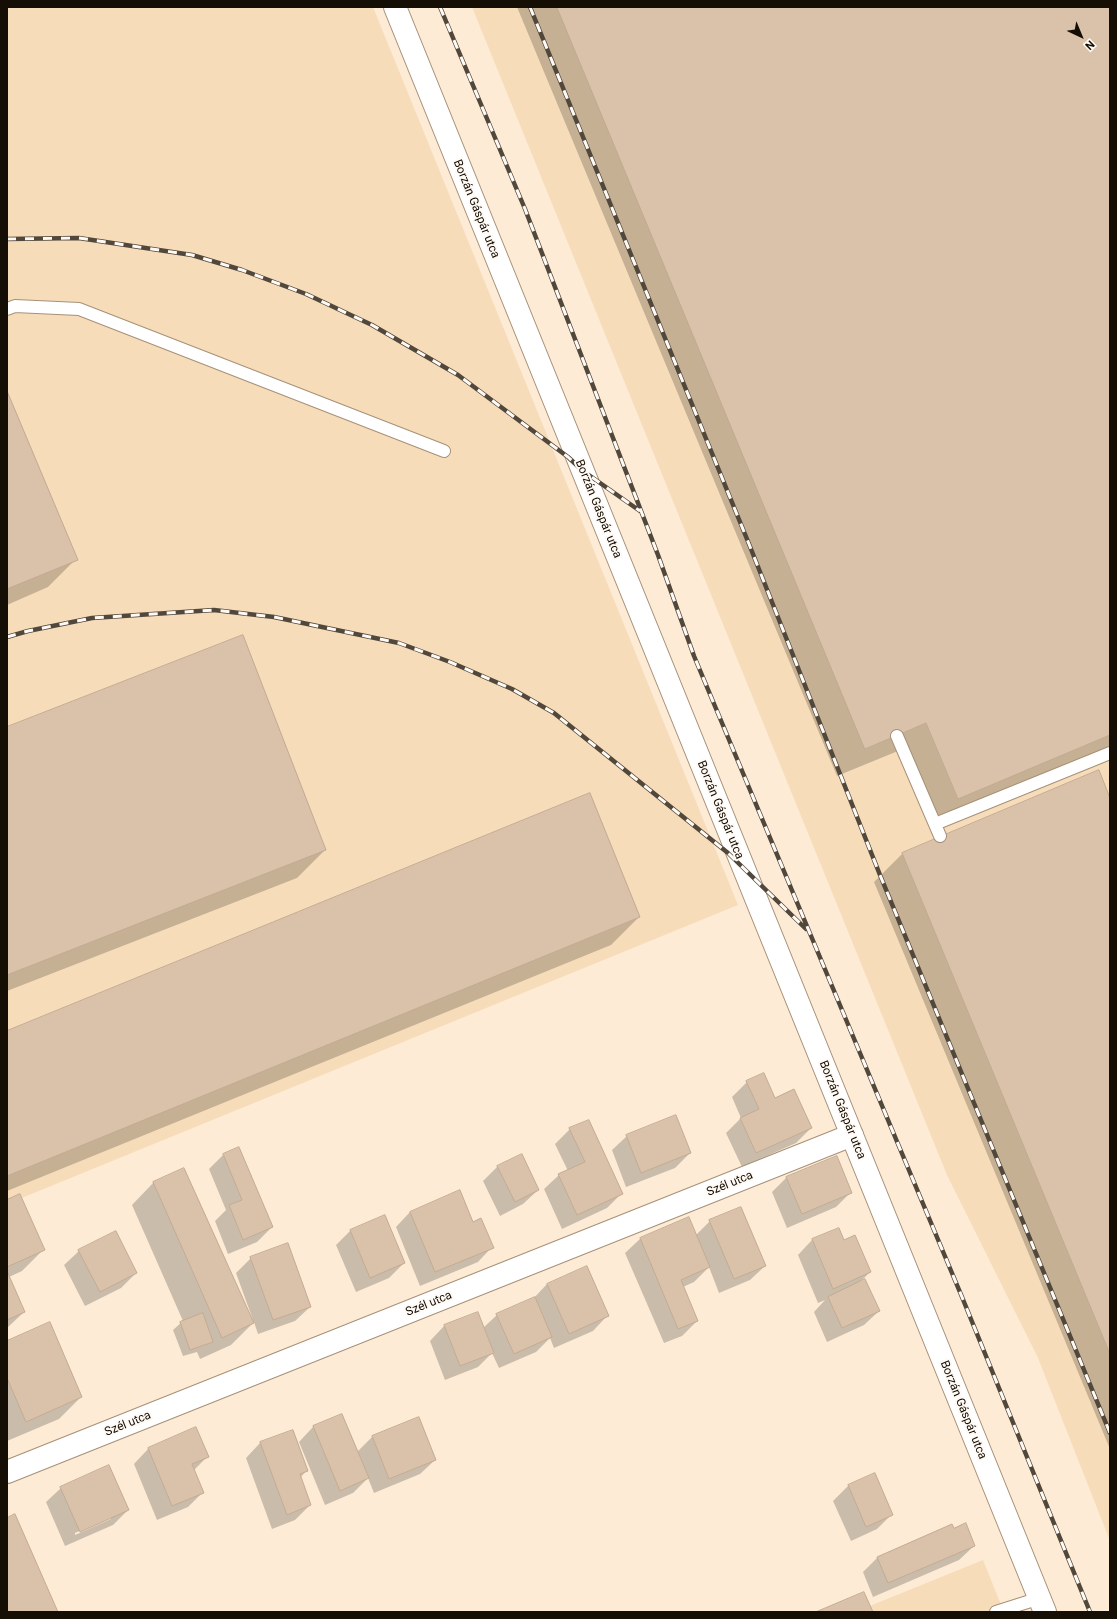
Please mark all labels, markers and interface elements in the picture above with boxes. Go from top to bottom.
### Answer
north arrow [1061,16,1101,56]
text: N [1082,38,1097,52]
street label: Borzán Gáspár utca [450,158,502,260]
street label: Borzán Gáspár utca [572,458,624,560]
street label: Borzán Gáspár utca [694,759,746,861]
street label: Borzán Gáspár utca [816,1059,868,1161]
street label: Szél utca [705,1168,755,1200]
street label: Szél utca [404,1288,454,1320]
street label: Borzán Gáspár utca [937,1359,989,1461]
street label: Szél utca [103,1408,153,1440]

